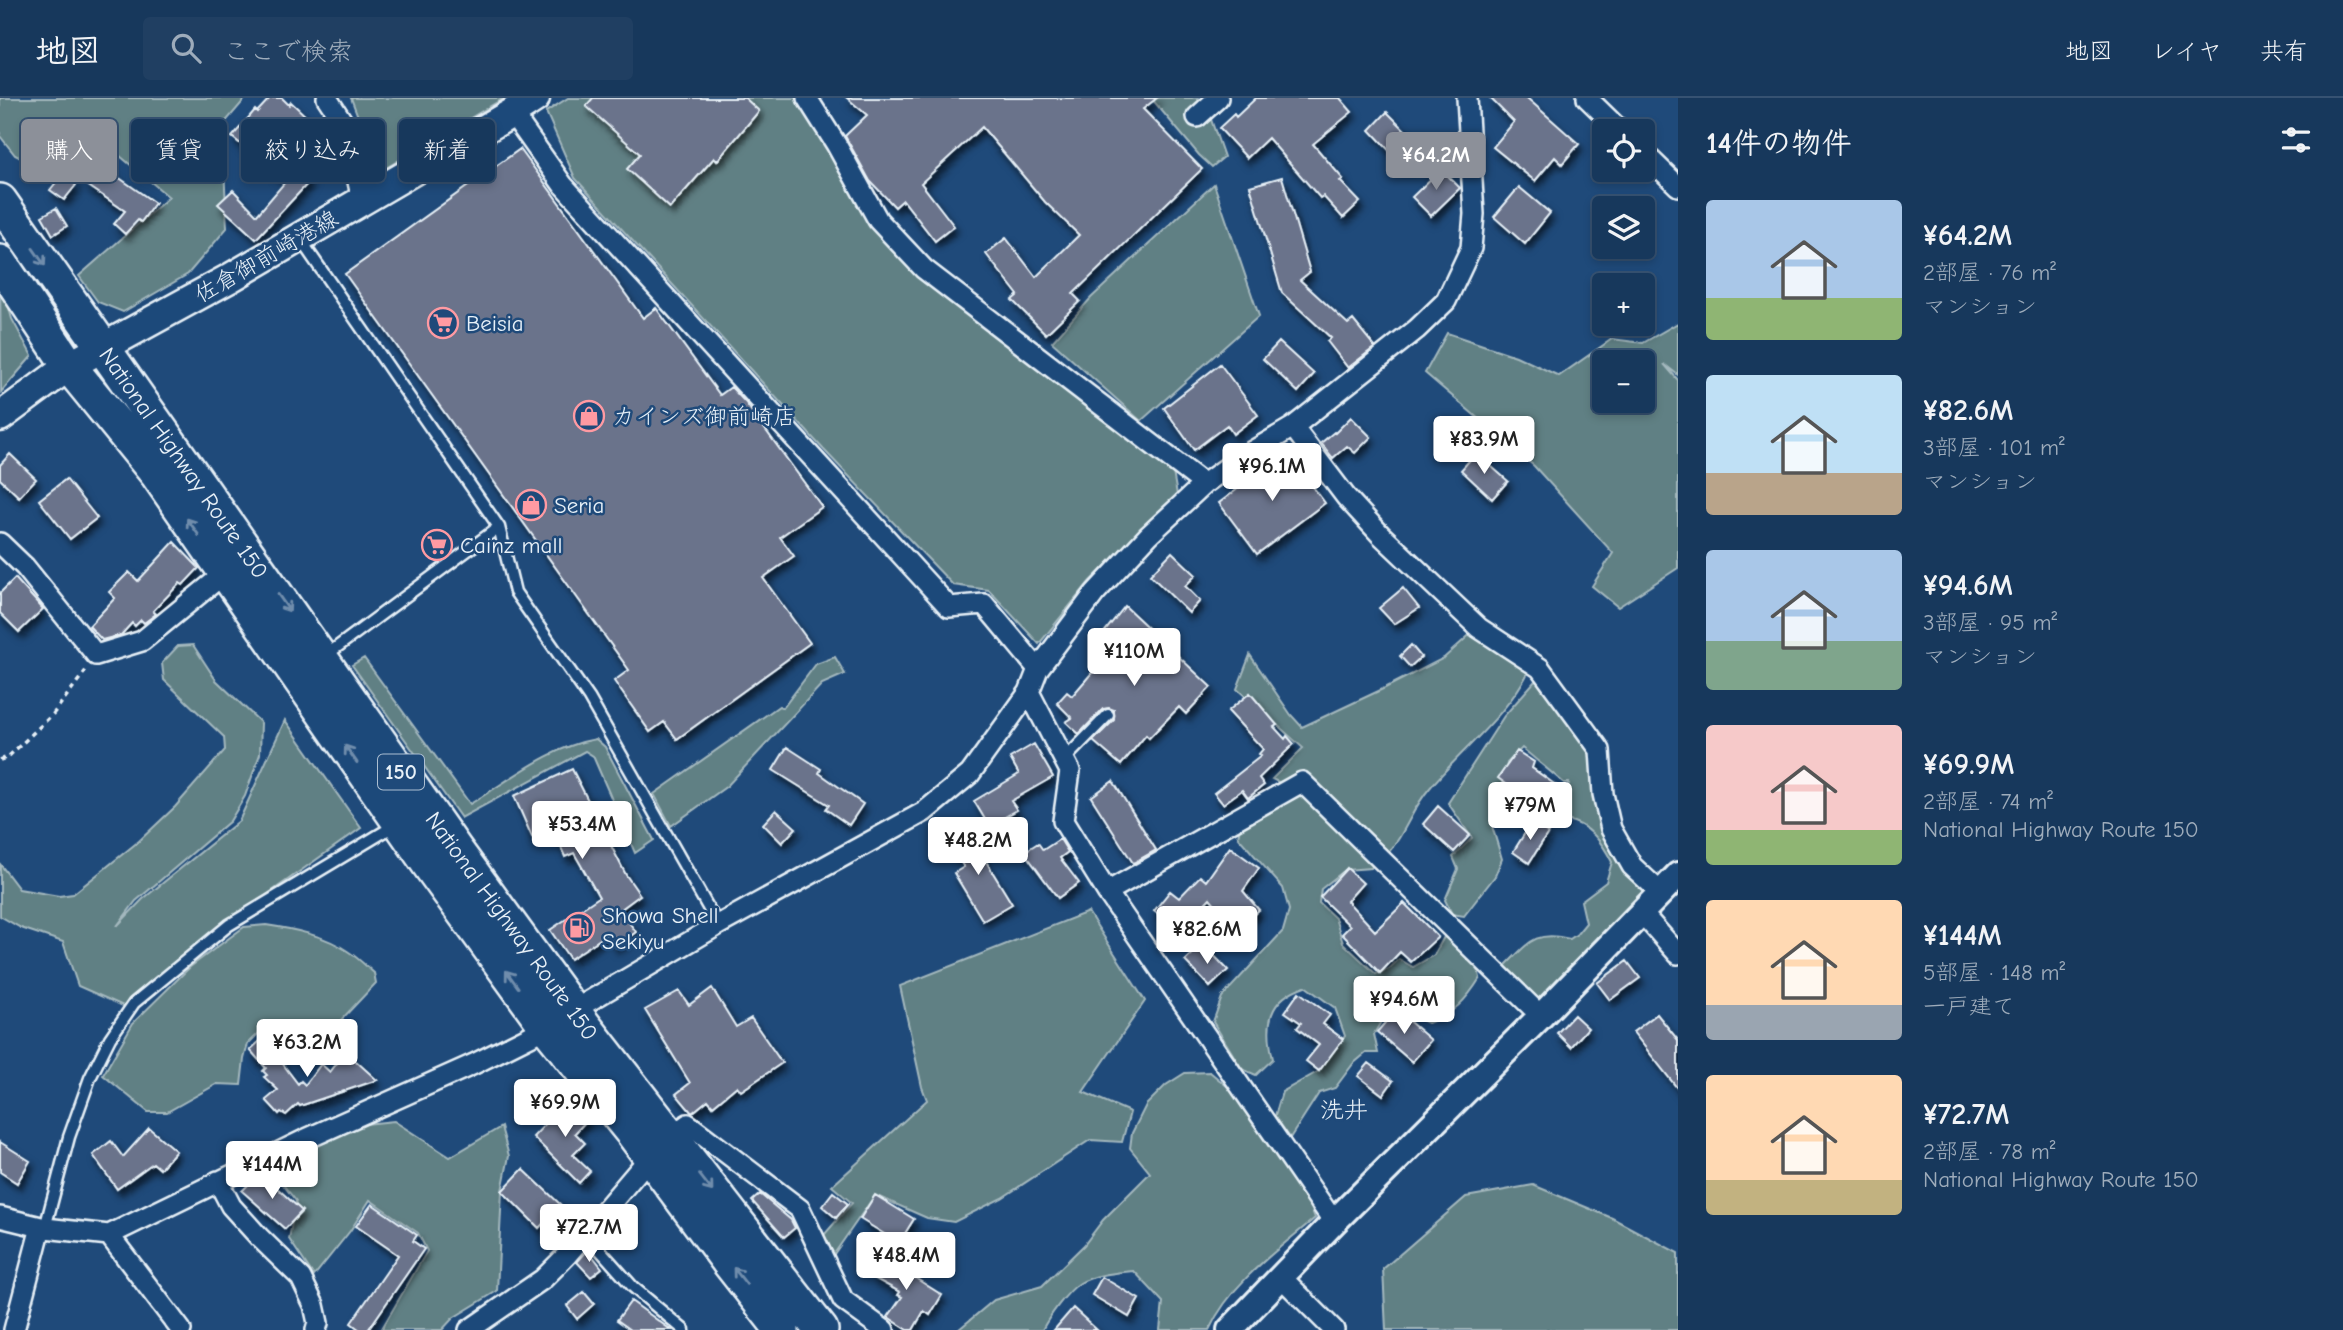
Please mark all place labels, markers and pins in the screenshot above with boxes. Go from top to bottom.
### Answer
pin: ¥64.2M [1379,132,1493,192]
supermarket icon: Beisia [426,306,460,340]
place label: Beisia [466,310,524,337]
shop icon: カインズ御前崎店 [572,399,606,433]
place label: カインズ御前崎店 [612,403,796,430]
pin: ¥83.9M [1427,416,1541,476]
pin: ¥96.1M [1215,444,1329,503]
shop icon: Seria [514,488,548,522]
place label: Seria [554,492,604,519]
supermarket icon: Cainz mall [420,528,454,562]
place label: Cainz mall [460,532,563,559]
pin: ¥110M [1085,628,1183,688]
pin: ¥79M [1489,782,1571,842]
pin: ¥53.4M [525,802,639,861]
pin: ¥48.2M [921,818,1035,877]
place label: Showa Shell Sekiyu [602,902,719,955]
pin: ¥82.6M [1150,906,1264,966]
fuel station icon: Showa Shell Sekiyu [562,911,596,945]
pin: ¥94.6M [1347,976,1461,1036]
pin: ¥63.2M [250,1020,364,1079]
pin: ¥69.9M [508,1080,622,1139]
pin: ¥144M [223,1142,321,1201]
pin: ¥72.7M [532,1204,646,1264]
pin: ¥48.4M [849,1232,963,1292]

